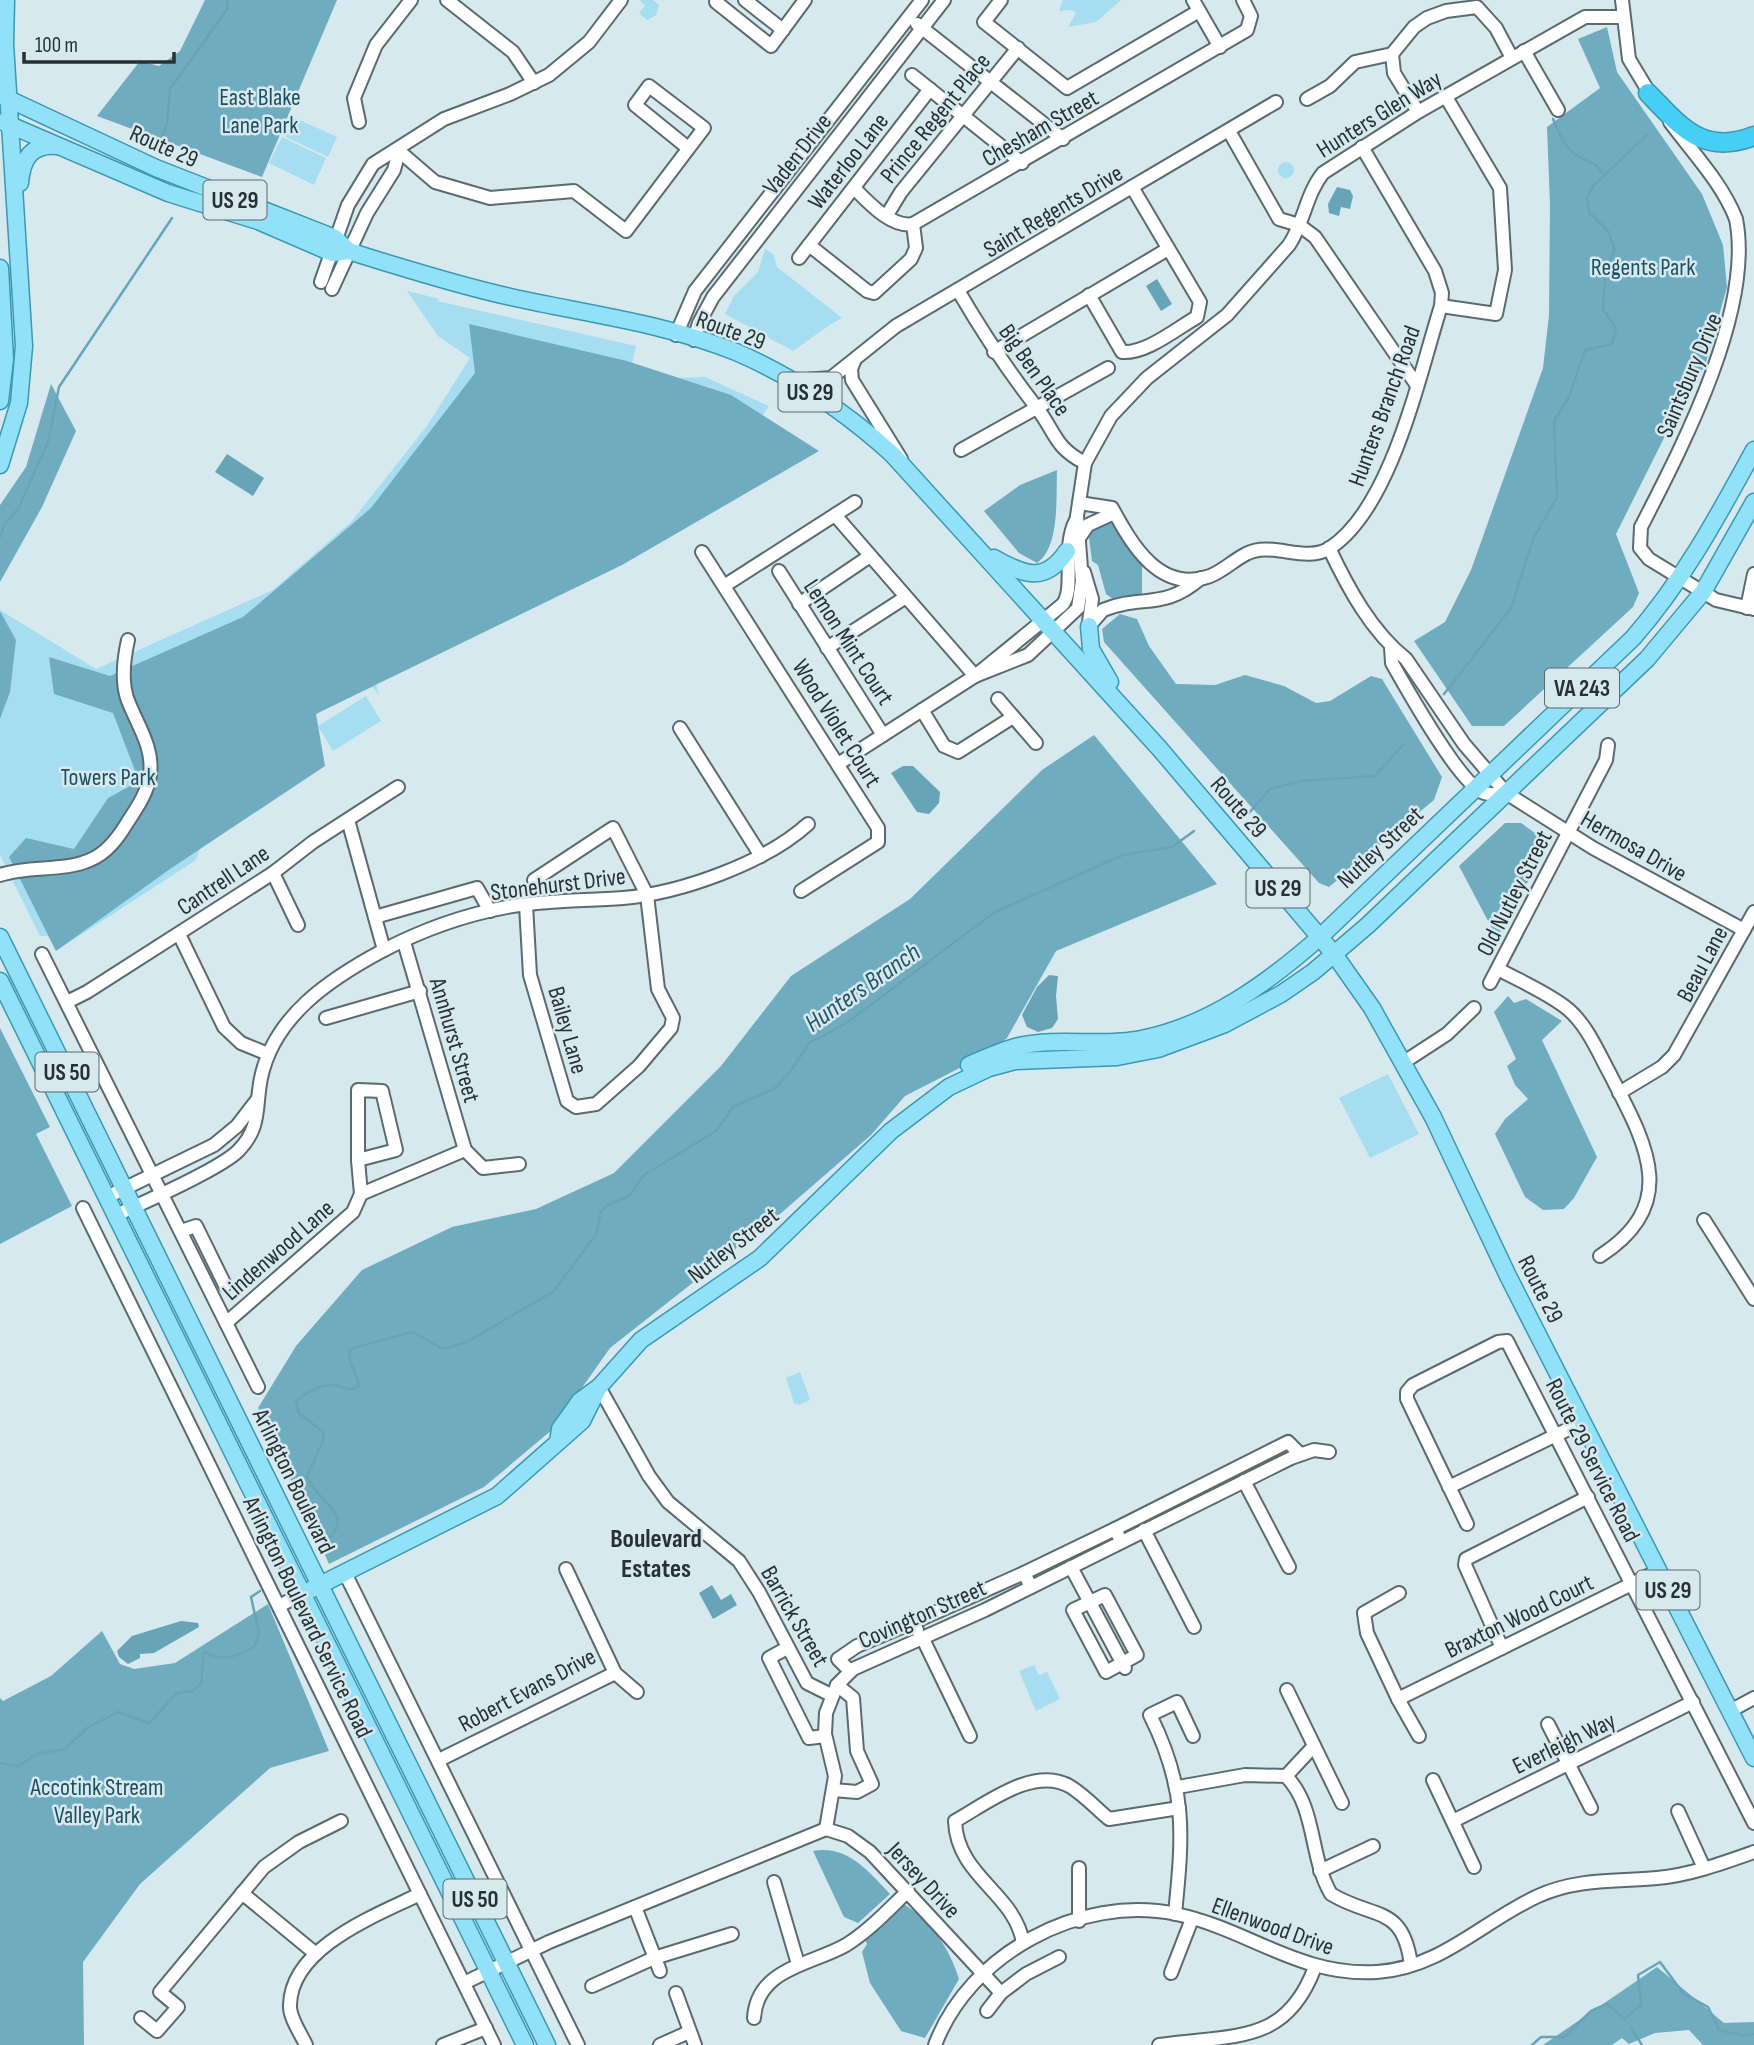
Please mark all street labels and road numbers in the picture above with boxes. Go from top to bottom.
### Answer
street label: Prince Regent Place [874,47,997,189]
street label: Hunters Glen Way [1311,65,1447,164]
street label: Chesham Street [977,83,1104,173]
street label: Waterloo Lane [802,107,895,215]
street label: Vaden Drive [757,108,838,201]
street label: Route 29 [125,119,203,174]
street label: Saint Regents Drive [978,159,1128,264]
road number: US 29 [204,181,266,220]
street label: Route 29 [692,305,770,356]
street label: Saintsbury Drive [1650,309,1729,442]
street label: Big Ben Place [992,319,1077,422]
street label: Hunters Branch Road [1342,322,1427,490]
road number: US 29 [778,372,842,412]
street label: Lemon Mint Court [797,574,900,711]
street label: Wood Violet Court [786,654,887,793]
road number: VA 243 [1545,668,1619,708]
street label: Route 29 [1204,771,1273,844]
street label: Nutley Street [1331,800,1429,895]
street label: Hermosa Drive [1576,804,1692,888]
street label: Old Nutley Street [1470,825,1559,961]
street label: Cantrell Lane [172,839,275,922]
street label: Stonehurst Drive [489,862,627,907]
road number: US 29 [1246,868,1310,908]
street label: Beau Lane [1671,921,1734,1007]
street label: Annhurst Street [423,973,486,1106]
street label: Bailey Lane [541,983,594,1077]
road number: US 50 [36,1052,98,1092]
street label: Lindenwood Lane [216,1194,340,1307]
street label: Nutley Street [682,1201,784,1290]
street label: Route 29 [1511,1251,1570,1328]
street label: Route 29 Service Road [1539,1374,1646,1547]
street label: Arlington Boulevard [246,1403,341,1558]
street label: Arlington Boulevard Service Road [236,1491,379,1743]
street label: Barrick Street [754,1561,835,1672]
street label: Braxton Wood Court [1440,1568,1598,1665]
road number: US 29 [1636,1570,1700,1610]
street label: Covington Street [854,1573,990,1655]
street label: Robert Evans Drive [454,1642,601,1739]
street label: Everleigh Way [1508,1706,1620,1781]
street label: Jersey Drive [880,1835,966,1925]
road number: US 50 [444,1880,506,1918]
street label: Ellenwood Drive [1208,1891,1338,1962]

